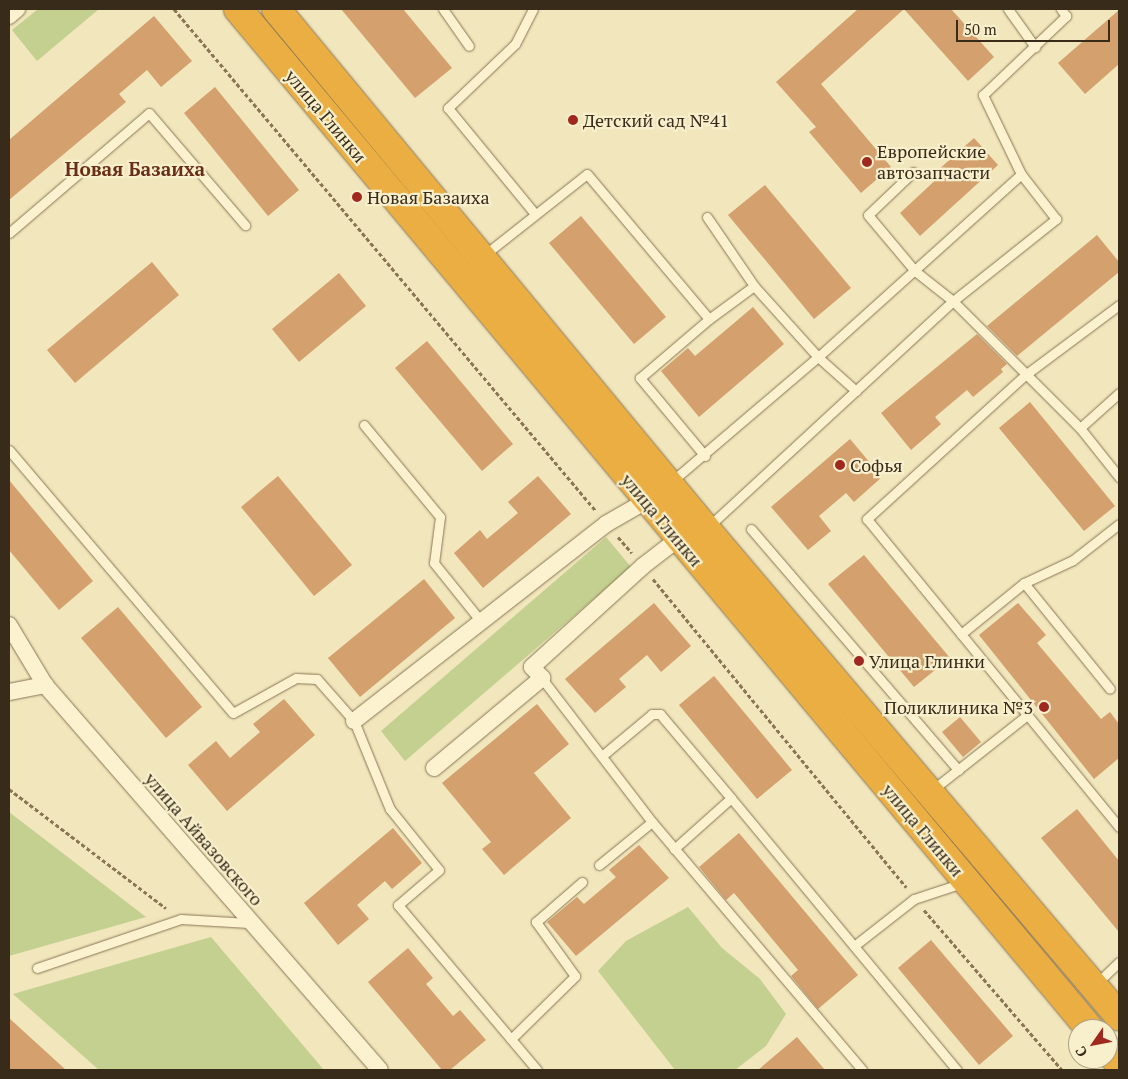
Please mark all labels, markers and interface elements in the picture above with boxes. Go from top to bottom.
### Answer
scale bar [958,10,1112,42]
text: 50 m [964,19,997,39]
street label: улица Глинки [281,65,371,167]
place label: Детский сад №41 [583,109,729,131]
marker: Детский сад №41 [567,114,579,126]
place label: Европейские автозапчасти [877,141,990,183]
marker: Европейские автозапчасти [861,156,873,168]
district label: Новая Базаиха [65,158,205,180]
place label: Новая Базаиха [367,186,490,208]
marker: Новая Базаиха [351,191,363,203]
place label: Софья [850,454,902,476]
marker: Софья [834,459,846,471]
street label: улица Глинки [617,469,707,571]
place label: Улица Глинки [869,650,985,672]
marker: Улица Глинки [853,655,865,667]
place label: Поликлиника №3 [884,696,1033,718]
marker: Поликлиника №3 [1037,700,1051,714]
street label: улица Айвазовского [140,768,268,910]
street label: улица Глинки [878,779,968,881]
north arrow [1068,1019,1118,1069]
text: С [1070,1043,1091,1061]

